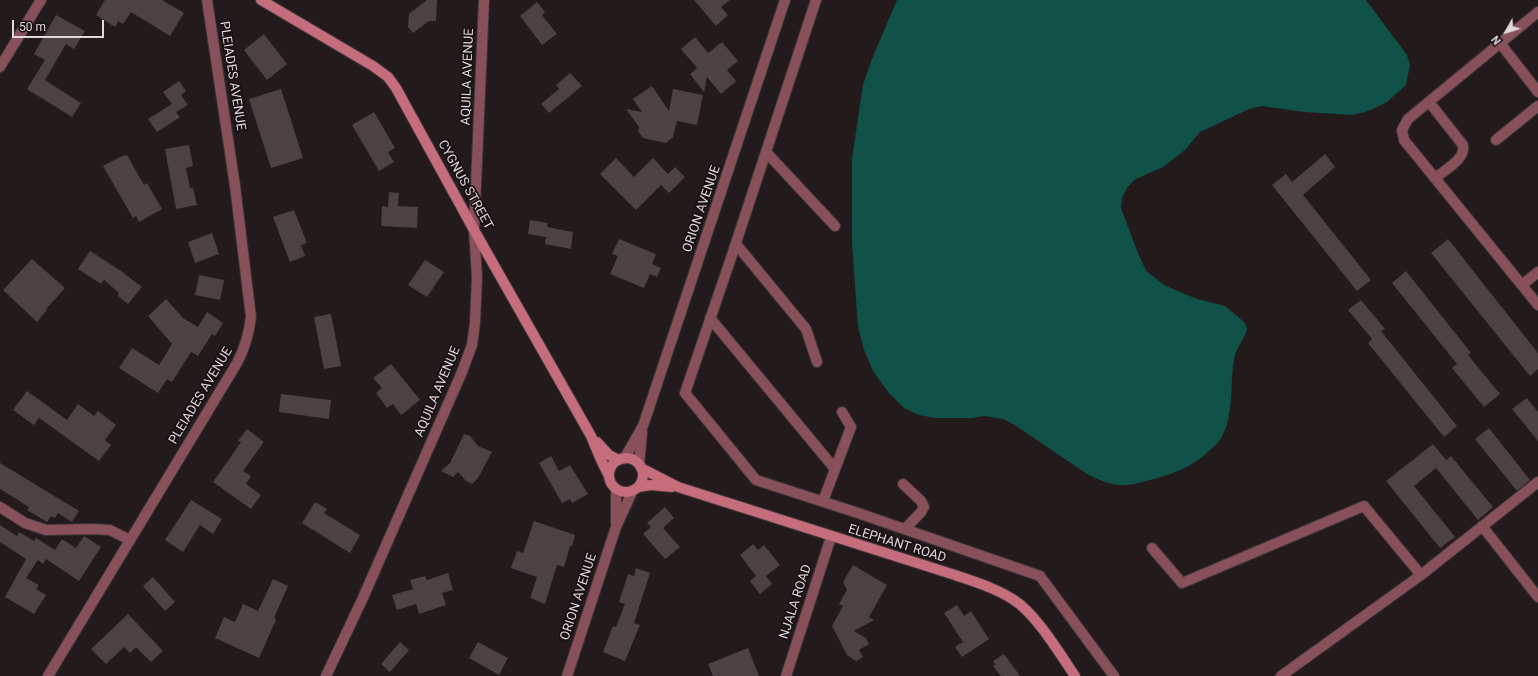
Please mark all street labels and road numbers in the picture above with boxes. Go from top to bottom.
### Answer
street label: PLEIADES AVENUE [216,20,248,132]
street label: AQUILA AVENUE [459,28,477,126]
street label: CYGNUS STREET [434,138,496,232]
street label: ORION AVENUE [680,164,724,254]
street label: AQUILA AVENUE [412,344,464,440]
street label: PLEIADES AVENUE [166,345,236,447]
street label: ELEPHANT ROAD [846,522,948,566]
street label: ORION AVENUE [558,551,600,643]
street label: NJALA ROAD [777,563,815,641]

